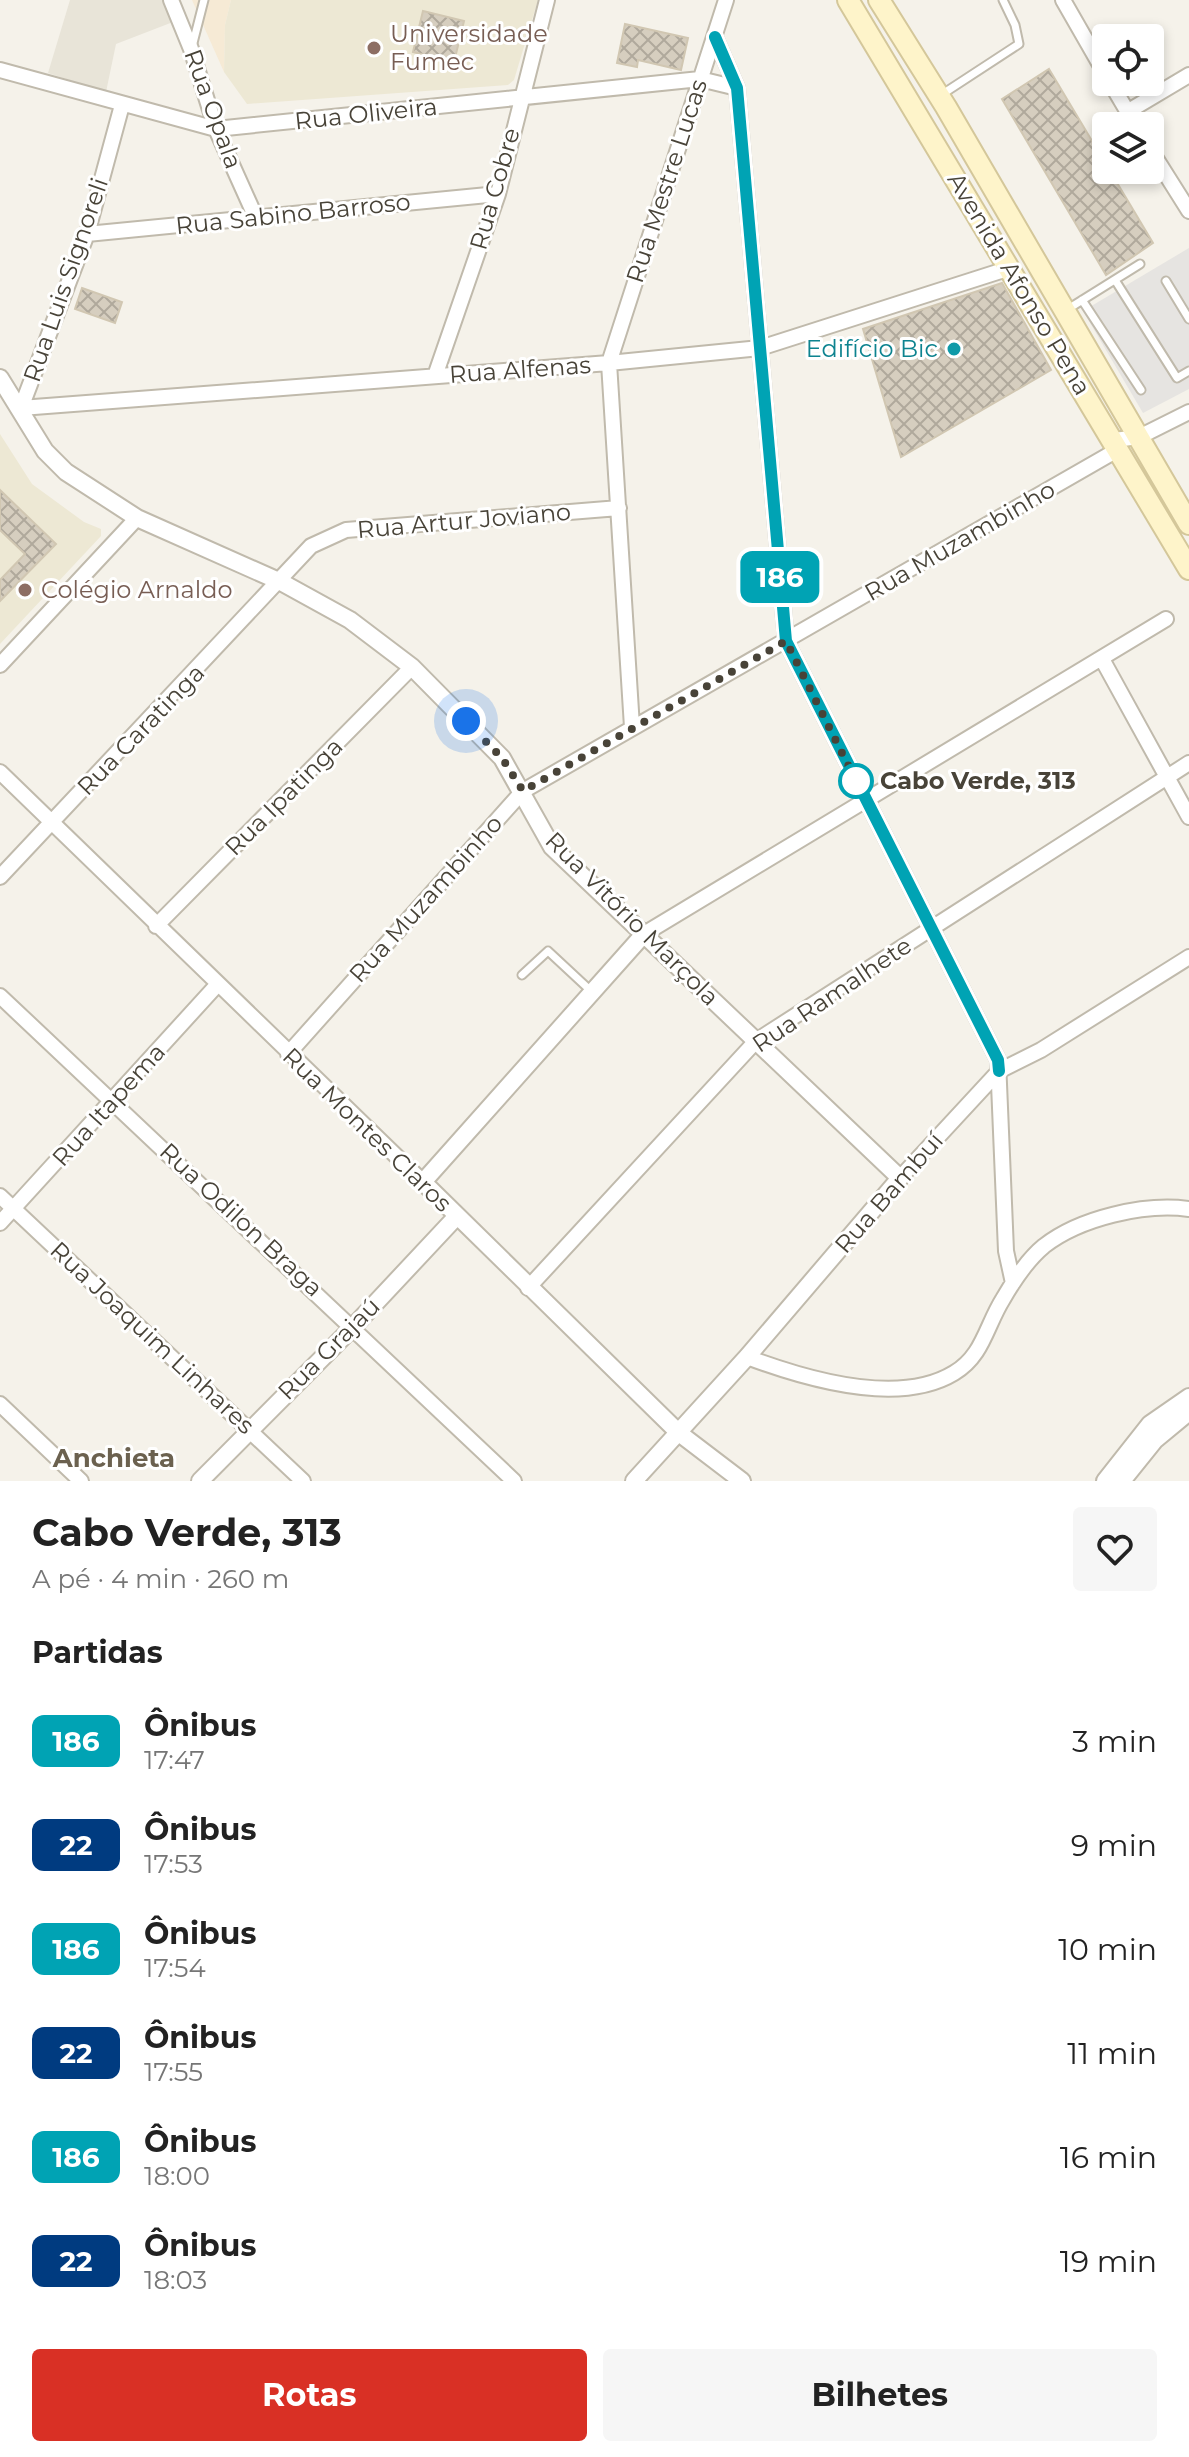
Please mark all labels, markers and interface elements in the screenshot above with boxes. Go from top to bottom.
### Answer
place label: Universidade Fumec [390,19,548,76]
map controls [1092,24,1164,184]
button: locate [1092,24,1164,96]
marker: Universidade Fumec [365,39,383,57]
street label: Rua Opala [178,45,248,173]
street label: Rua Mestre Lucas [620,75,713,286]
street label: Rua Oliveira [293,92,439,135]
button: layers [1092,112,1164,184]
street label: Rua Cobre [463,125,526,253]
street label: Avenida Afonso Pena [941,167,1097,400]
street label: Rua Luis Signoreli [17,174,114,386]
street label: Rua Sabino Barroso [174,187,412,240]
place label: Edifício Bic [806,334,938,363]
marker: Edifício Bic [945,340,963,358]
street label: Rua Alfenas [448,350,592,389]
street label: Rua Muzambinho [859,474,1060,607]
street label: Rua Artur Joviano [356,497,572,544]
line badge: 186 [734,551,826,603]
text: 186 [756,560,804,594]
place label: Colégio Arnaldo [41,575,233,604]
marker: Colégio Arnaldo [16,581,34,599]
street label: Rua Caratinga [71,658,210,801]
your location [446,701,486,741]
street label: Rua Ipatinga [219,732,349,862]
marker: Cabo Verde, 313 [839,764,873,798]
place label: Cabo Verde, 313 [880,766,1076,795]
street label: Rua Muzambinho [343,809,508,988]
street label: Rua Vitório Marçola [540,826,725,1011]
street label: Rua Ramalhete [747,931,917,1059]
street label: Rua Itapema [46,1037,171,1172]
street label: Rua Montes Claros [277,1042,458,1218]
street label: Rua Bambuí [828,1125,950,1259]
street label: Rua Odilon Braga [154,1137,329,1303]
street label: Rua Joaquim Linhares [44,1235,260,1440]
street label: Rua Grajaú [272,1292,386,1406]
district label: Anchieta [52,1442,175,1474]
button: heart [1073,1507,1157,1591]
text: Cabo Verde, 313 [32,1509,342,1556]
text: A pé · 4 min · 260 m [32,1563,289,1595]
text: Partidas [32,1634,163,1671]
text: Ônibus [144,1707,256,1744]
text: 3 min [1072,1723,1157,1760]
text: 186 [52,1724,100,1758]
text: 17:47 [144,1744,205,1776]
text: Ônibus [144,1811,256,1848]
text: 9 min [1071,1827,1157,1864]
text: 22 [59,1828,93,1862]
text: 17:53 [144,1848,203,1880]
text: Ônibus [144,1915,256,1952]
text: 10 min [1058,1931,1157,1968]
text: 186 [52,1932,100,1966]
text: 17:54 [144,1952,206,1984]
text: Ônibus [144,2019,256,2056]
text: 11 min [1067,2035,1157,2072]
text: 22 [59,2036,93,2070]
text: 17:55 [144,2056,203,2088]
text: Ônibus [144,2123,256,2160]
text: 16 min [1060,2139,1157,2176]
text: 186 [52,2140,100,2174]
text: 18:00 [144,2160,210,2192]
text: Ônibus [144,2227,256,2264]
text: 19 min [1060,2243,1157,2280]
text: 22 [59,2244,93,2278]
text: 18:03 [144,2264,207,2296]
button: Rotas [32,2349,587,2441]
button: Bilhetes [603,2349,1157,2441]

